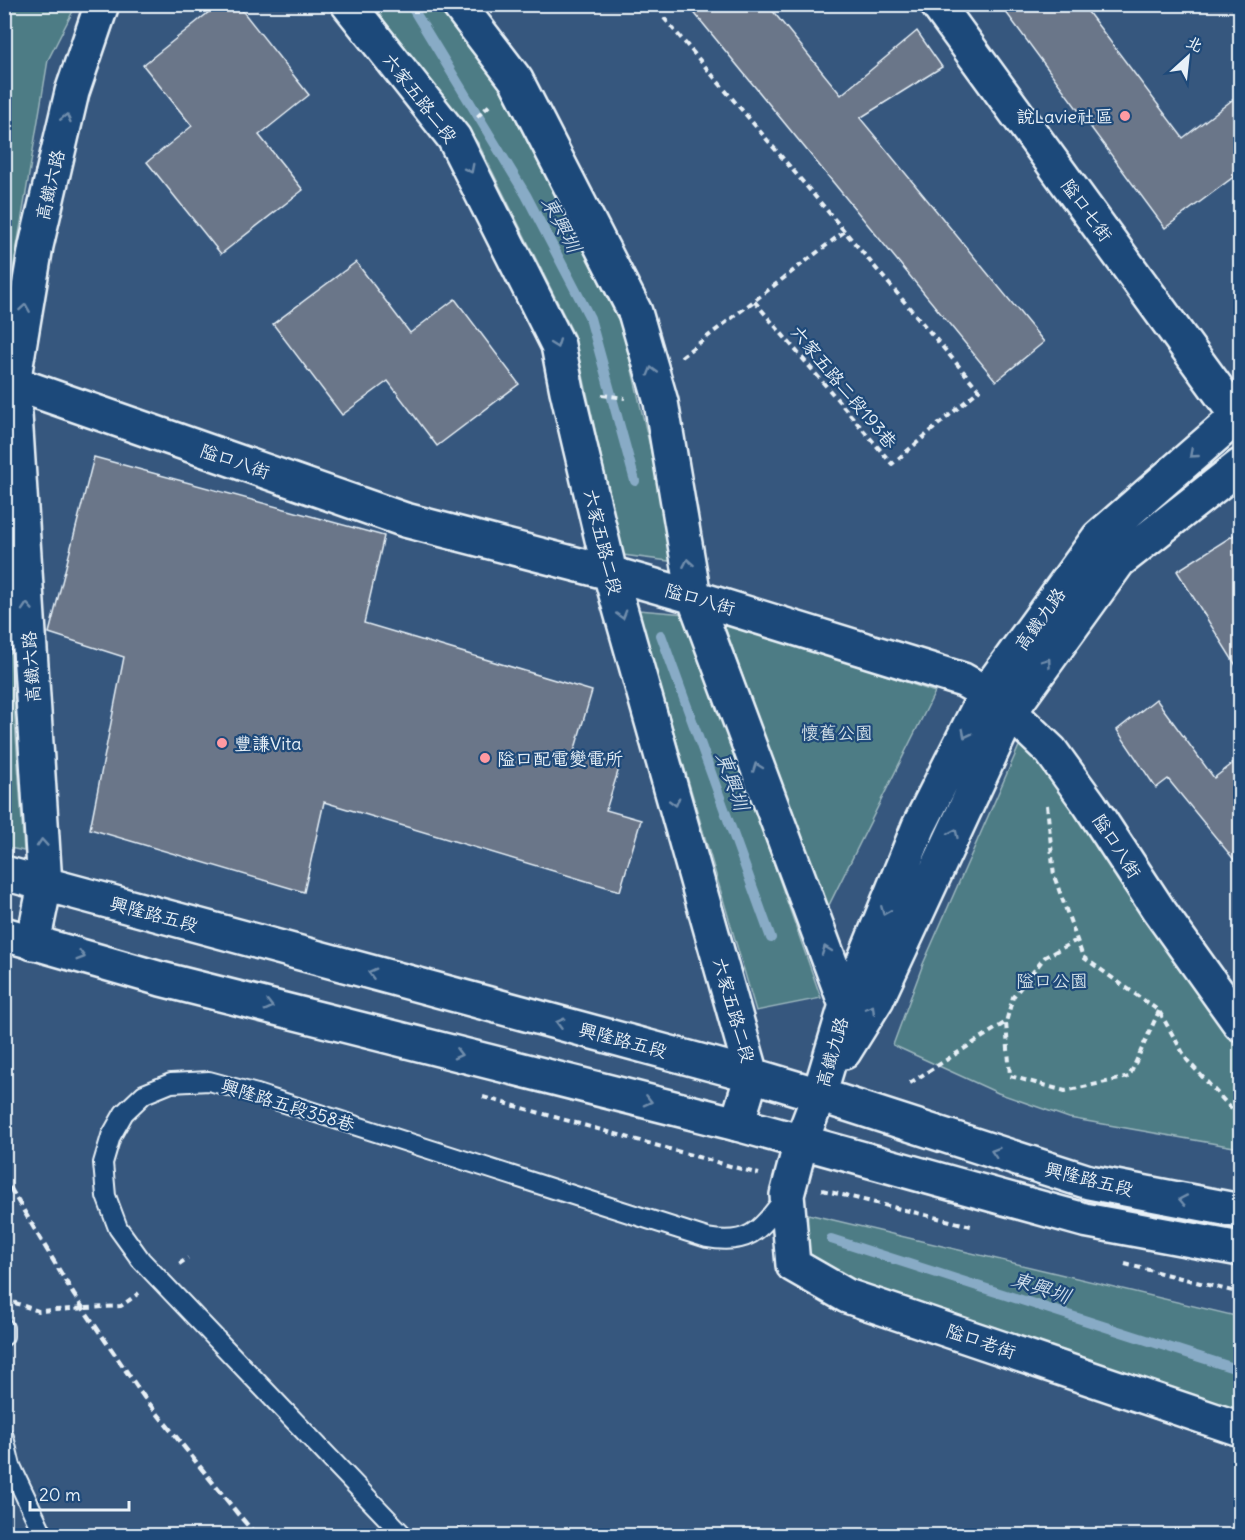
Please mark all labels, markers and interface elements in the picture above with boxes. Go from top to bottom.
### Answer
north arrow [1158,27,1218,87]
text: 北 [1183,31,1206,56]
street label: 六家五路二段 [378,48,462,148]
place label: 說Lavie社區 [1017,105,1113,128]
marker: 說Lavie社區 [1118,109,1132,123]
one-way arrow [58,113,71,123]
street label: 高鐵六路 [31,147,69,223]
one-way arrow [462,163,474,174]
street label: 隘口七街 [1057,174,1117,246]
water label: 東興圳 [537,192,588,258]
one-way arrow [19,304,31,313]
street label: 六家五路二段193巷 [786,321,902,453]
one-way arrow [549,338,561,349]
one-way arrow [647,367,660,377]
street label: 隘口八街 [197,438,273,484]
one-way arrow [1189,447,1200,458]
street label: 六家五路二段 [579,487,627,597]
one-way arrow [683,558,695,568]
street label: 隘口八街 [662,578,738,620]
street label: 高鐵九路 [1010,583,1070,655]
one-way arrow [21,602,34,611]
one-way arrow [615,609,627,620]
street label: 高鐵六路 [17,630,45,704]
one-way arrow [1039,657,1050,668]
park label: 懷舊公園 [801,721,873,744]
one-way arrow [962,727,973,738]
place label: 豐謙Vita [234,732,302,755]
marker: 豐謙Vita [215,736,229,750]
place label: 隘口配電變電所 [497,747,623,770]
water label: 東興圳 [711,749,756,815]
marker: 隘口配電變電所 [478,751,492,765]
one-way arrow [752,762,765,773]
one-way arrow [668,796,680,807]
street label: 隘口八街 [1088,810,1146,882]
one-way arrow [947,828,959,839]
one-way arrow [36,839,49,848]
street label: 興隆路五段 [108,891,200,937]
one-way arrow [880,904,892,915]
one-way arrow [820,945,833,956]
one-way arrow [75,949,86,961]
street label: 六家五路二段 [708,955,760,1065]
one-way arrow [367,967,377,980]
park label: 隘口公園 [1016,969,1088,992]
one-way arrow [264,999,274,1012]
one-way arrow [863,1005,875,1015]
street label: 高鐵九路 [811,1014,853,1090]
street label: 興隆路五段 [577,1017,669,1063]
one-way arrow [555,1018,565,1031]
one-way arrow [453,1046,463,1059]
street label: 興隆路五段358巷 [218,1074,358,1136]
one-way arrow [642,1093,652,1106]
one-way arrow [990,1146,1001,1159]
street label: 興隆路五段 [1043,1157,1135,1201]
one-way arrow [1178,1194,1188,1207]
water label: 東興圳 [1009,1266,1075,1309]
street label: 隘口老街 [943,1318,1019,1364]
scale bar [30,1474,129,1512]
text: 20 m [39,1483,81,1506]

